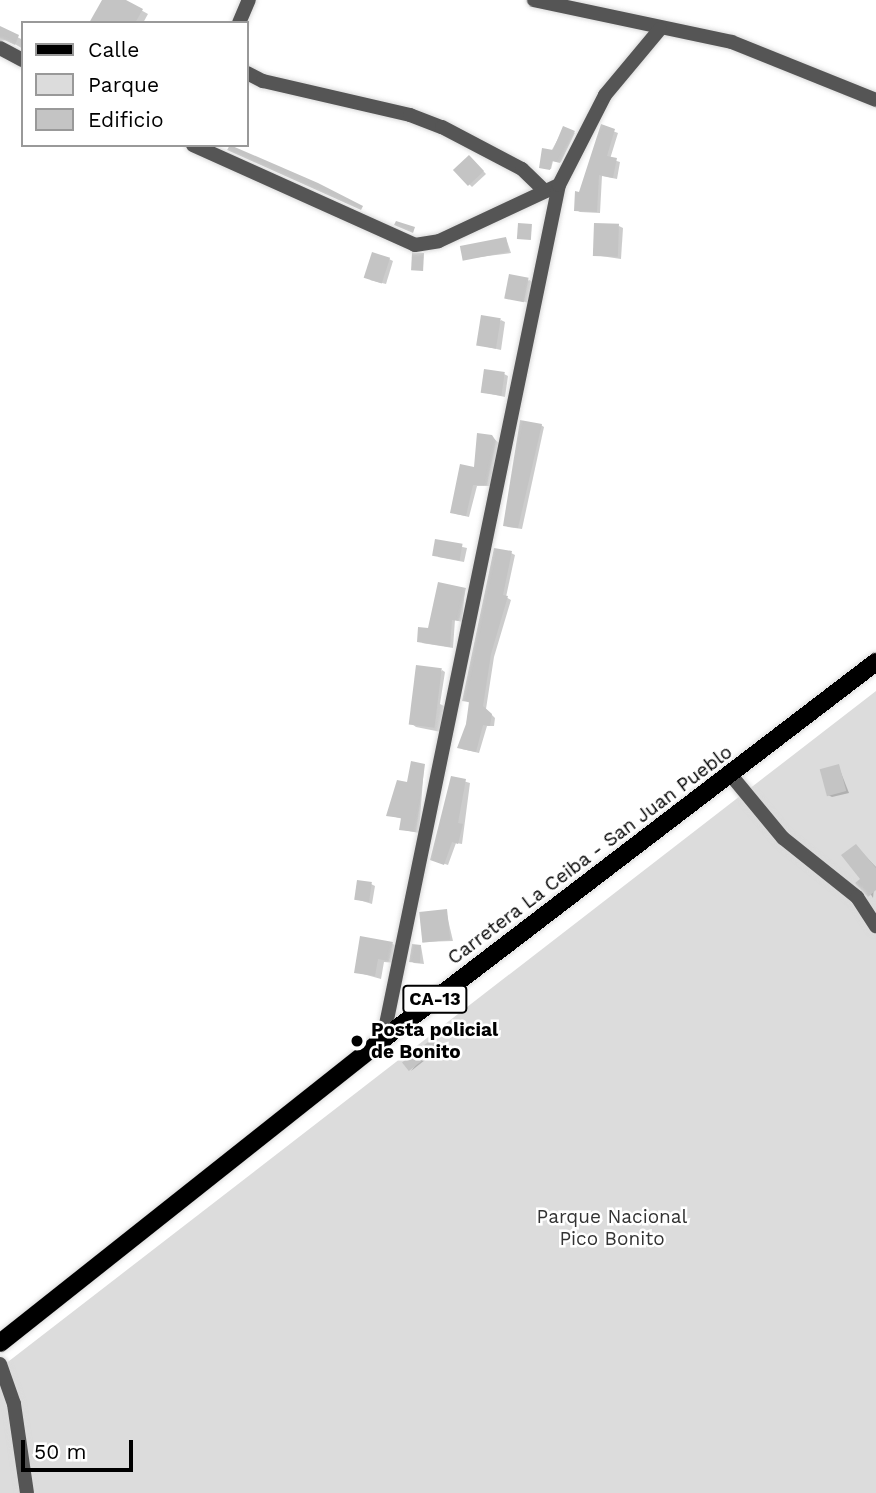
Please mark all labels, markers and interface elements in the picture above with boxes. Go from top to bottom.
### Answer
legend [21,21,248,147]
text: Calle [88,37,139,62]
text: Parque [88,72,159,97]
text: Edificio [88,107,164,132]
street label: Carretera La Ceiba - San Juan Pueblo [443,740,737,970]
road number: CA-13 [402,984,468,1014]
place label: Posta policial de Bonito [371,1019,498,1063]
marker: Posta policial de Bonito [349,1033,365,1049]
park label: Parque Nacional Pico Bonito [537,1206,687,1250]
scale bar [24,1426,136,1470]
text: 50 m [34,1439,86,1464]

